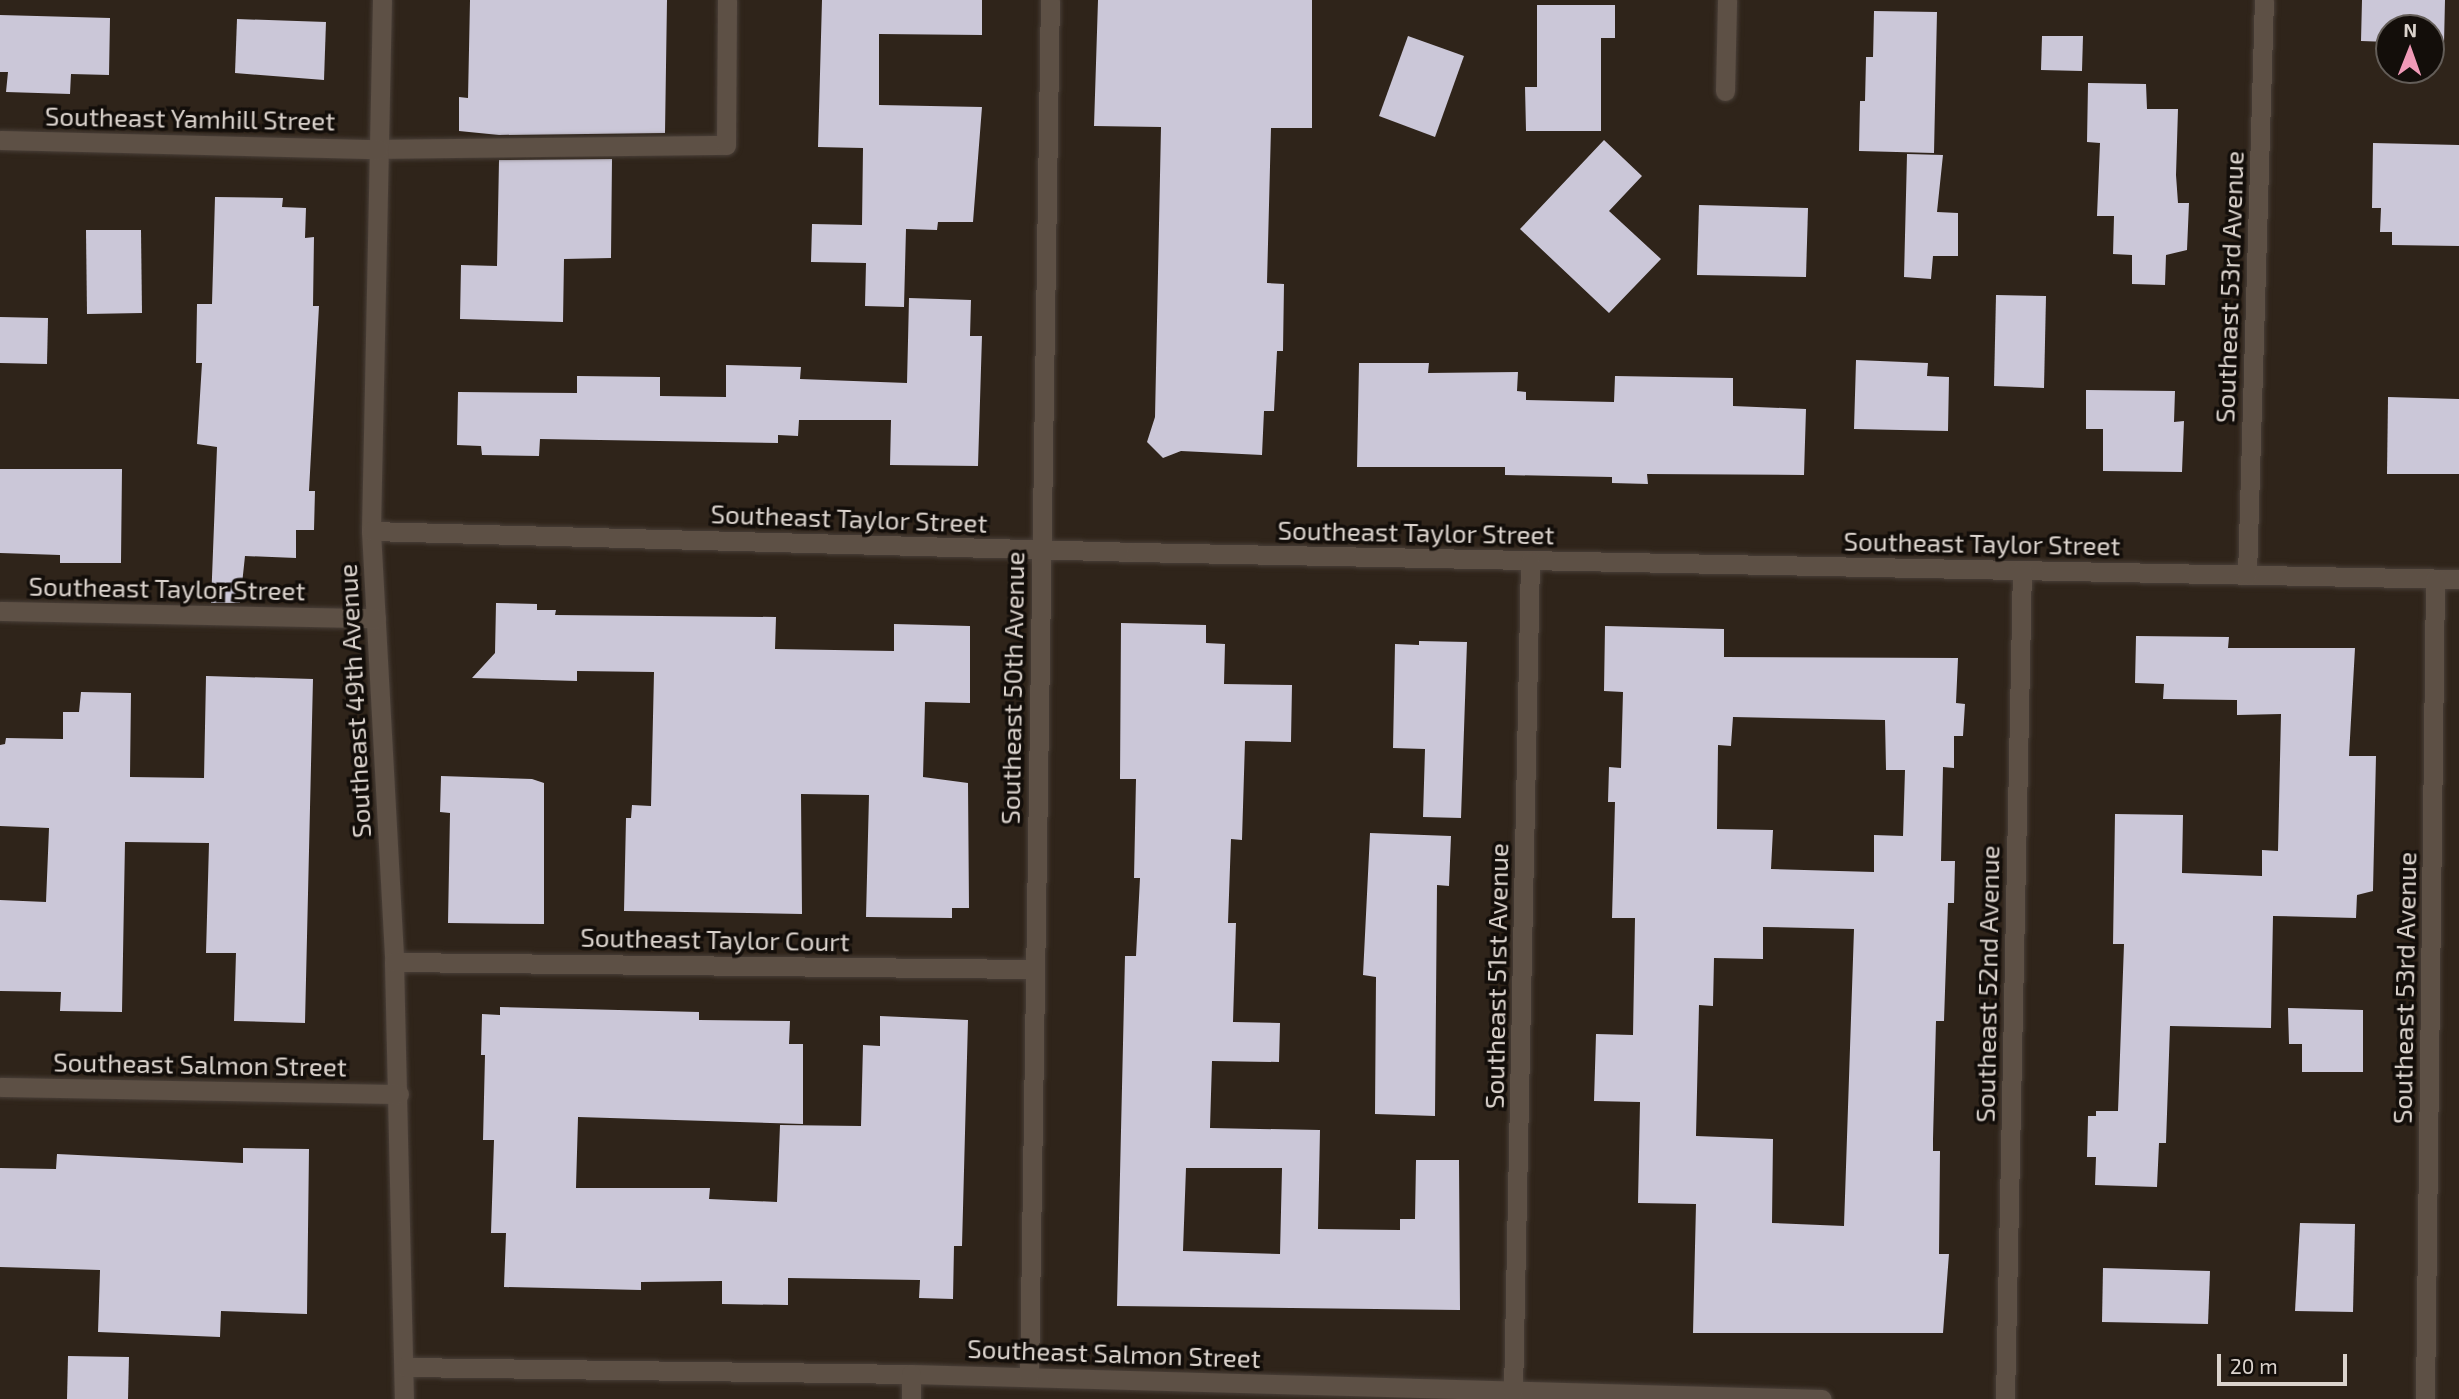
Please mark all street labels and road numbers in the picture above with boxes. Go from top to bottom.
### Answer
street label: Southeast Yamhill Street [44,100,336,136]
street label: Southeast 53rd Avenue [2209,150,2249,424]
street label: Southeast Taylor Street [710,498,988,538]
street label: Southeast Taylor Street [1277,514,1555,550]
street label: Southeast Taylor Street [1843,525,2121,561]
street label: Southeast 50th Avenue [994,551,1030,825]
street label: Southeast 49th Avenue [331,563,377,839]
street label: Southeast Taylor Street [28,570,306,606]
street label: Southeast 51st Avenue [1478,842,1514,1110]
street label: Southeast 52nd Avenue [1969,845,2005,1123]
street label: Southeast 53rd Avenue [2386,851,2422,1125]
street label: Southeast Taylor Court [580,921,850,957]
street label: Southeast Salmon Street [53,1046,347,1082]
street label: Southeast Salmon Street [967,1332,1261,1374]

